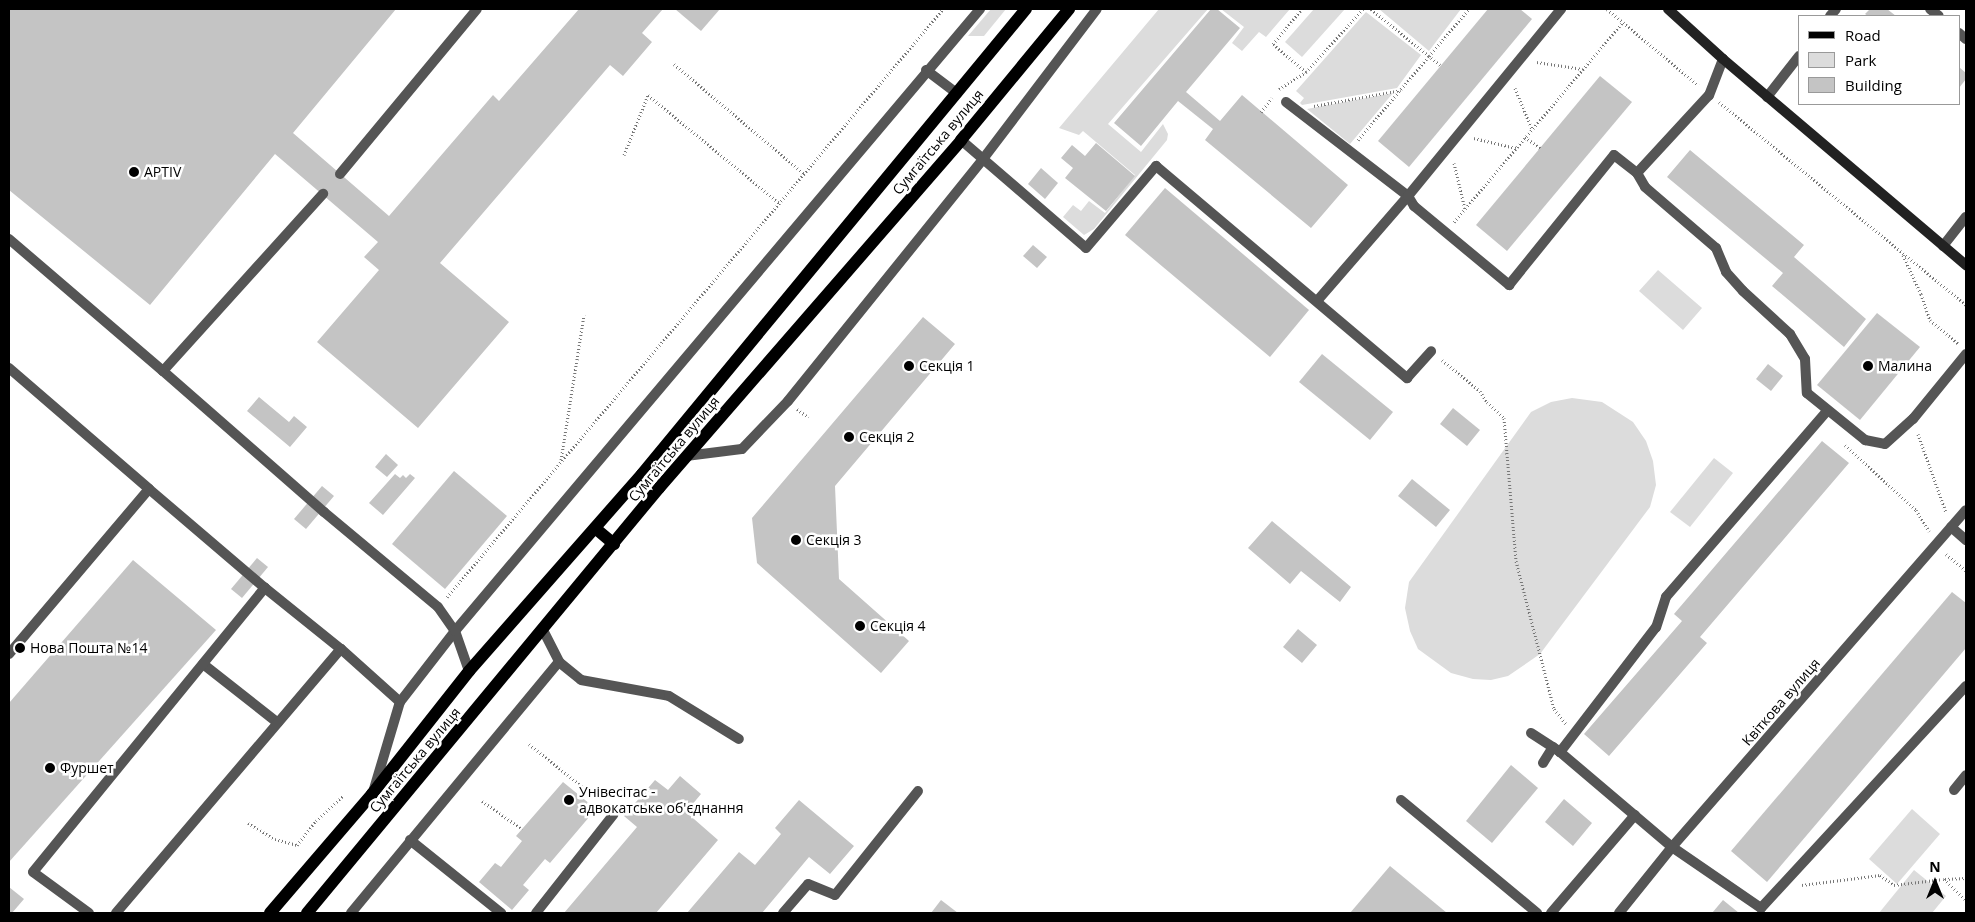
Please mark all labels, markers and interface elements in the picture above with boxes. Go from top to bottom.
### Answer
legend [1798,15,1960,105]
text: Road [1845,25,1881,45]
text: Park [1845,50,1876,70]
text: Building [1845,75,1902,95]
street label: Сумгаїтська вулиця [889,86,987,198]
place label: APTIV [144,164,181,180]
marker: APTIV [128,166,140,178]
place label: Секція 1 [919,358,975,374]
place label: Малина [1878,358,1932,374]
marker: Секція 1 [903,360,915,372]
marker: Малина [1862,360,1874,372]
street label: Сумгаїтська вулиця [625,393,723,505]
place label: Секція 2 [859,429,915,445]
marker: Секція 2 [843,431,855,443]
place label: Секція 3 [806,532,862,548]
marker: Секція 3 [790,534,802,546]
place label: Секція 4 [870,618,926,634]
marker: Секція 4 [854,620,866,632]
place label: Нова Пошта №14 [30,640,148,656]
marker: Нова Пошта №14 [14,642,26,654]
street label: Квіткова вулиця [1738,655,1824,749]
street label: Сумгаїтська вулиця [366,704,464,816]
place label: Фуршет [60,760,114,776]
marker: Фуршет [44,762,56,774]
place label: Унівесітас - адвокатське об'єднання [579,784,743,816]
marker: Унівесітас - адвокатське об'єднання [563,794,575,806]
north arrow [1910,857,1960,907]
text: N [1929,857,1941,876]

